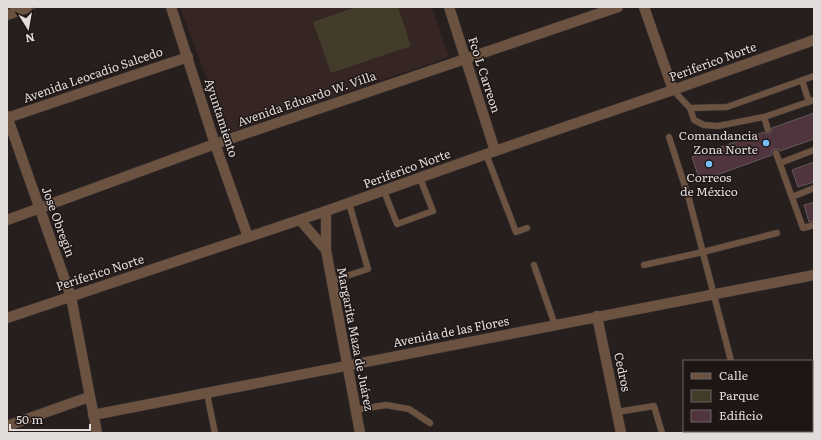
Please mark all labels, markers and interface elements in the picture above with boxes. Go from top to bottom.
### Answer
north arrow [8,8,48,48]
text: N [24,30,36,48]
street label: Fco L Carreon [464,34,506,115]
street label: Periferico Norte [666,37,759,85]
street label: Avenida Leocadio Salcedo [20,42,165,106]
street label: Avenida Eduardo W. Villa [235,66,379,130]
street label: Ayuntamiento [201,76,243,160]
place label: Comandancia Zona Norte [679,126,759,158]
marker: Comandancia Zona Norte [761,138,771,148]
street label: Periferico Norte [360,144,453,192]
marker: Correos de México [704,159,714,169]
place label: Correos de México [680,168,738,200]
street label: Jose Obregin [38,184,80,259]
street label: Periferico Norte [53,249,146,295]
street label: Margarita Maza de Juárez [333,265,379,413]
street label: Avenida de las Flores [391,311,511,351]
street label: Cedros [610,350,636,394]
legend [683,360,813,432]
text: Calle [719,366,748,384]
text: Parque [719,386,759,404]
scale bar [10,406,90,432]
text: Edificio [719,406,763,424]
text: 50 m [16,410,43,428]

